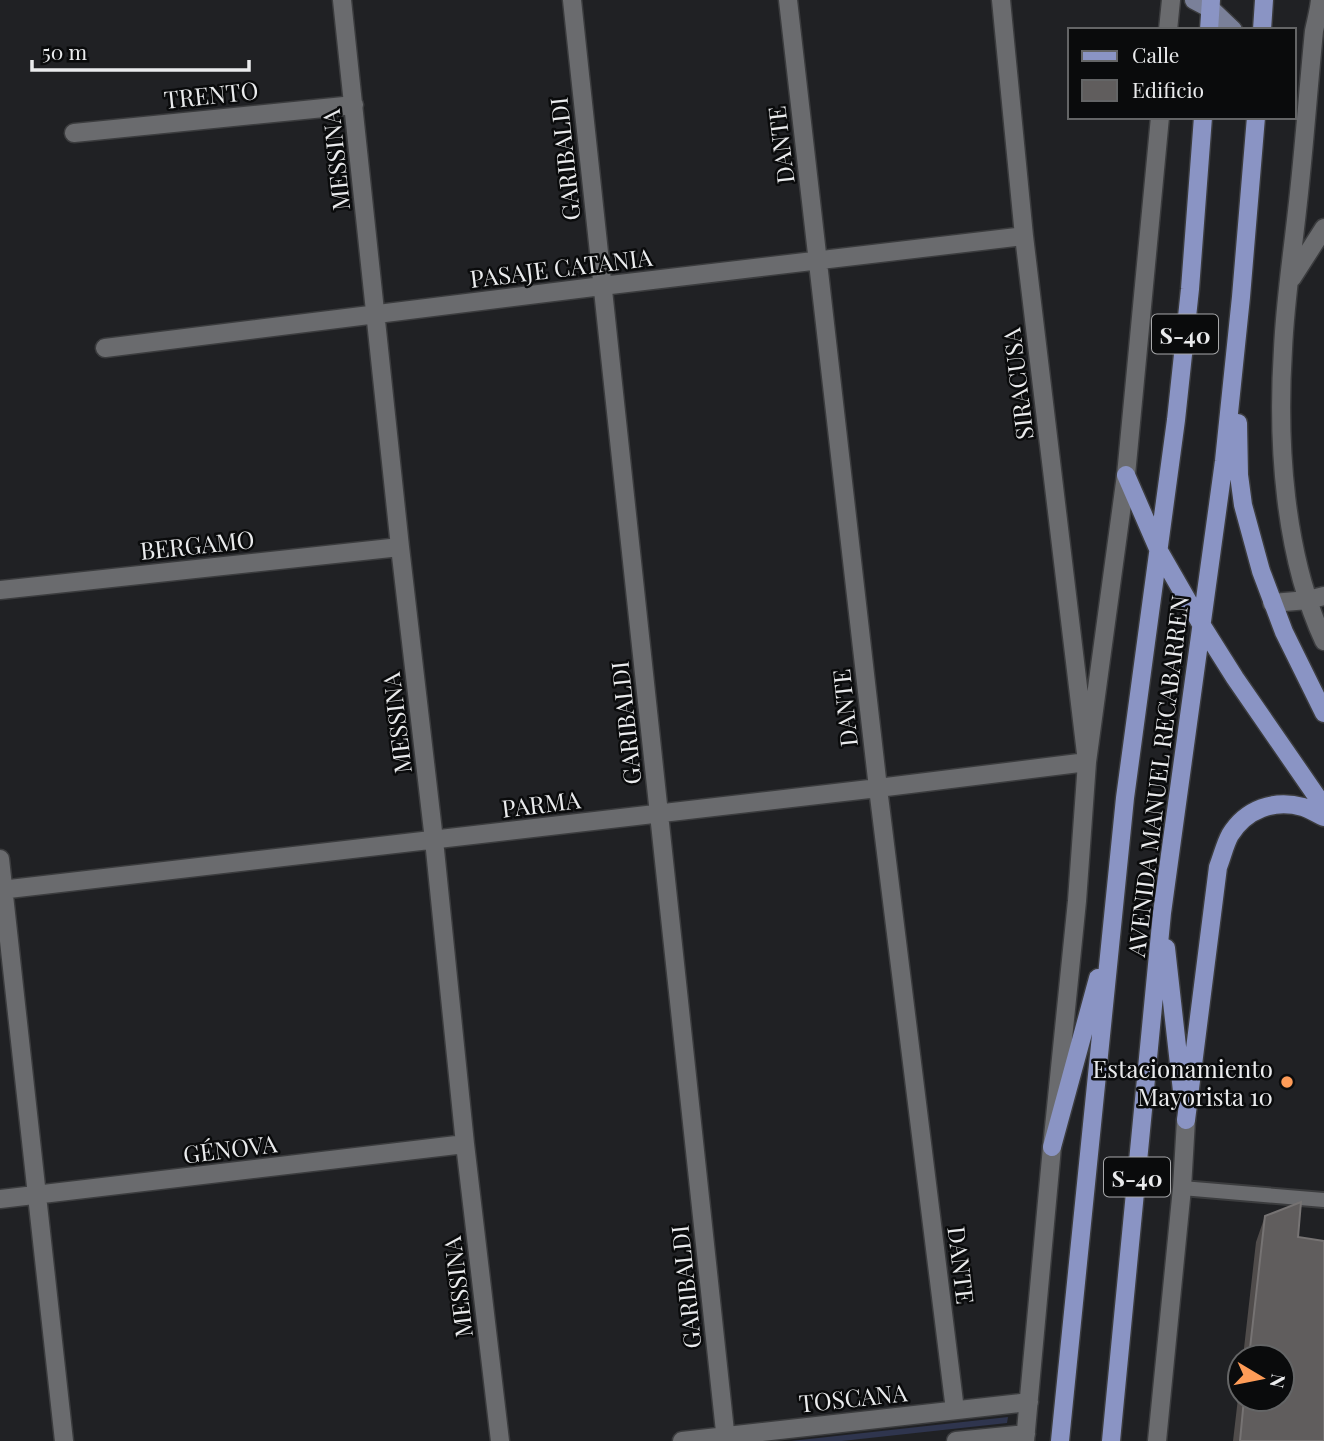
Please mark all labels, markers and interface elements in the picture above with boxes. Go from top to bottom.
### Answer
scale bar [32,28,248,72]
legend [1068,28,1296,119]
text: 50 m [42,37,88,65]
text: Calle [1132,40,1179,68]
street label: TRENTO [162,73,260,115]
text: Edificio [1132,75,1204,103]
street label: GARIBALDI [542,96,586,222]
street label: DANTE [759,104,801,186]
street label: MESSINA [314,107,356,212]
street label: PASAJE CATANIA [468,240,655,294]
road number: S-40 [1152,314,1218,354]
street label: SIRACUSA [994,325,1040,442]
street label: BERGAMO [138,522,256,566]
street label: AVENIDA MANUEL RECABARREN [1119,594,1195,959]
street label: GARIBALDI [603,660,647,786]
street label: DANTE [824,668,864,748]
street label: MESSINA [374,670,418,775]
street label: PARMA [500,782,583,824]
place label: Estacionamiento Mayorista 10 [1093,1052,1273,1112]
marker: Estacionamiento Mayorista 10 [1279,1074,1295,1090]
street label: GÉNOVA [181,1126,280,1170]
road number: S-40 [1104,1158,1170,1196]
street label: GARIBALDI [663,1224,707,1350]
street label: DANTE [941,1224,983,1306]
street label: MESSINA [435,1234,479,1339]
north arrow [1226,1343,1296,1413]
text: N [1265,1372,1293,1390]
street label: TOSCANA [797,1375,910,1419]

